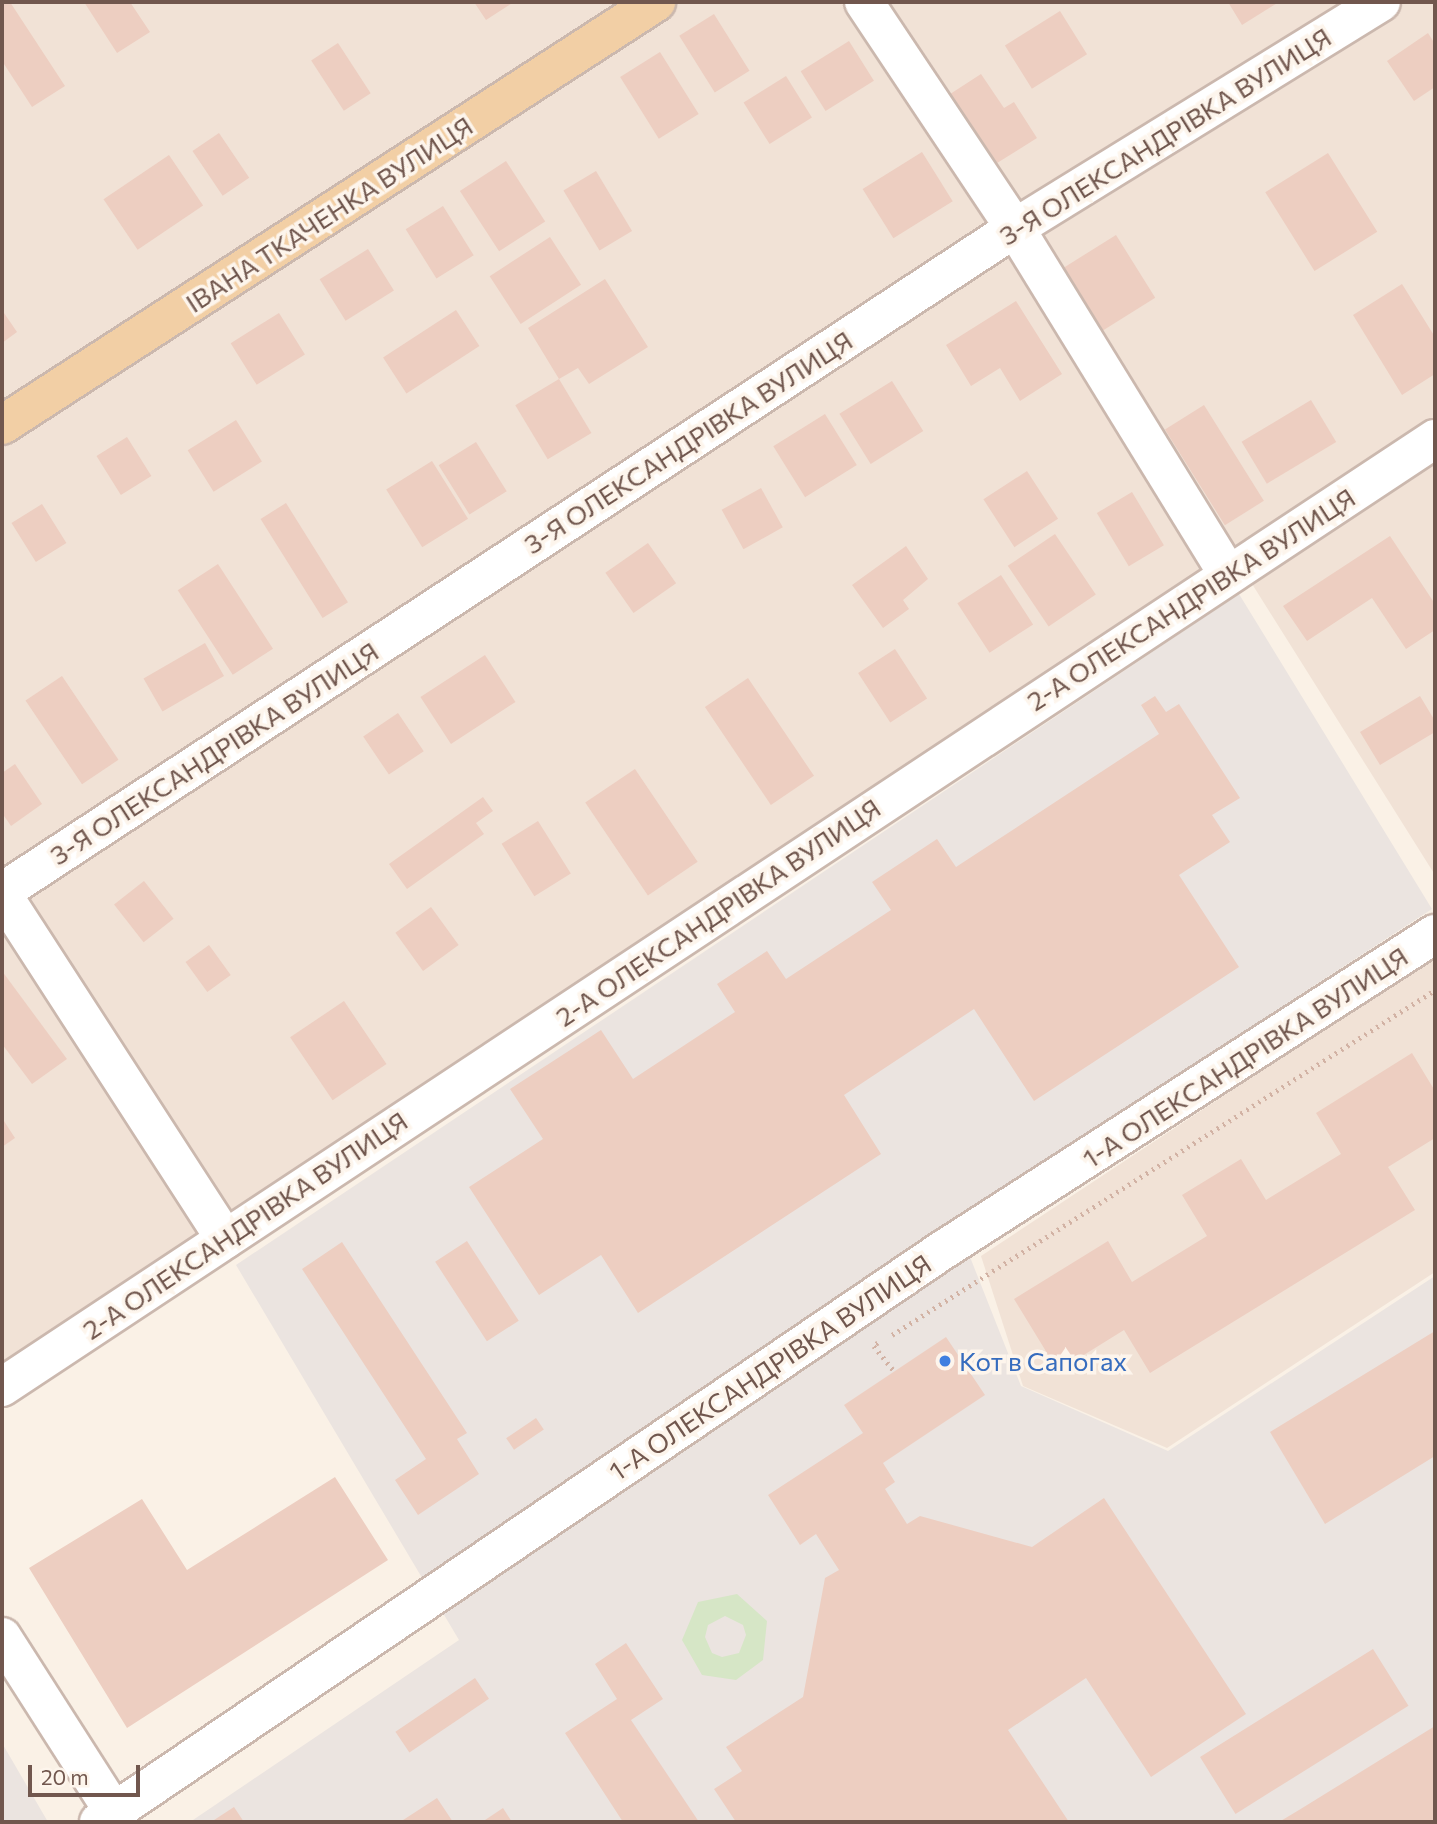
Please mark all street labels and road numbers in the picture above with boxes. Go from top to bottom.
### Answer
street label: 3-Я ОЛЕКСАНДРІВКА ВУЛИЦЯ [994,21,1336,251]
street label: ІВАНА ТКАЧЕНКА ВУЛИЦЯ [180,109,478,319]
street label: 3-Я ОЛЕКСАНДРІВКА ВУЛИЦЯ [518,324,858,560]
street label: 2-А ОЛЕКСАНДРІВКА ВУЛИЦЯ [1021,481,1361,717]
street label: 3-Я ОЛЕКСАНДРІВКА ВУЛИЦЯ [44,635,384,871]
street label: 2-А ОЛЕКСАНДРІВКА ВУЛИЦЯ [550,792,886,1032]
street label: 1-А ОЛЕКСАНДРІВКА ВУЛИЦЯ [1077,940,1413,1174]
street label: 2-А ОЛЕКСАНДРІВКА ВУЛИЦЯ [77,1105,413,1345]
street label: 1-А ОЛЕКСАНДРІВКА ВУЛИЦЯ [603,1247,937,1487]

